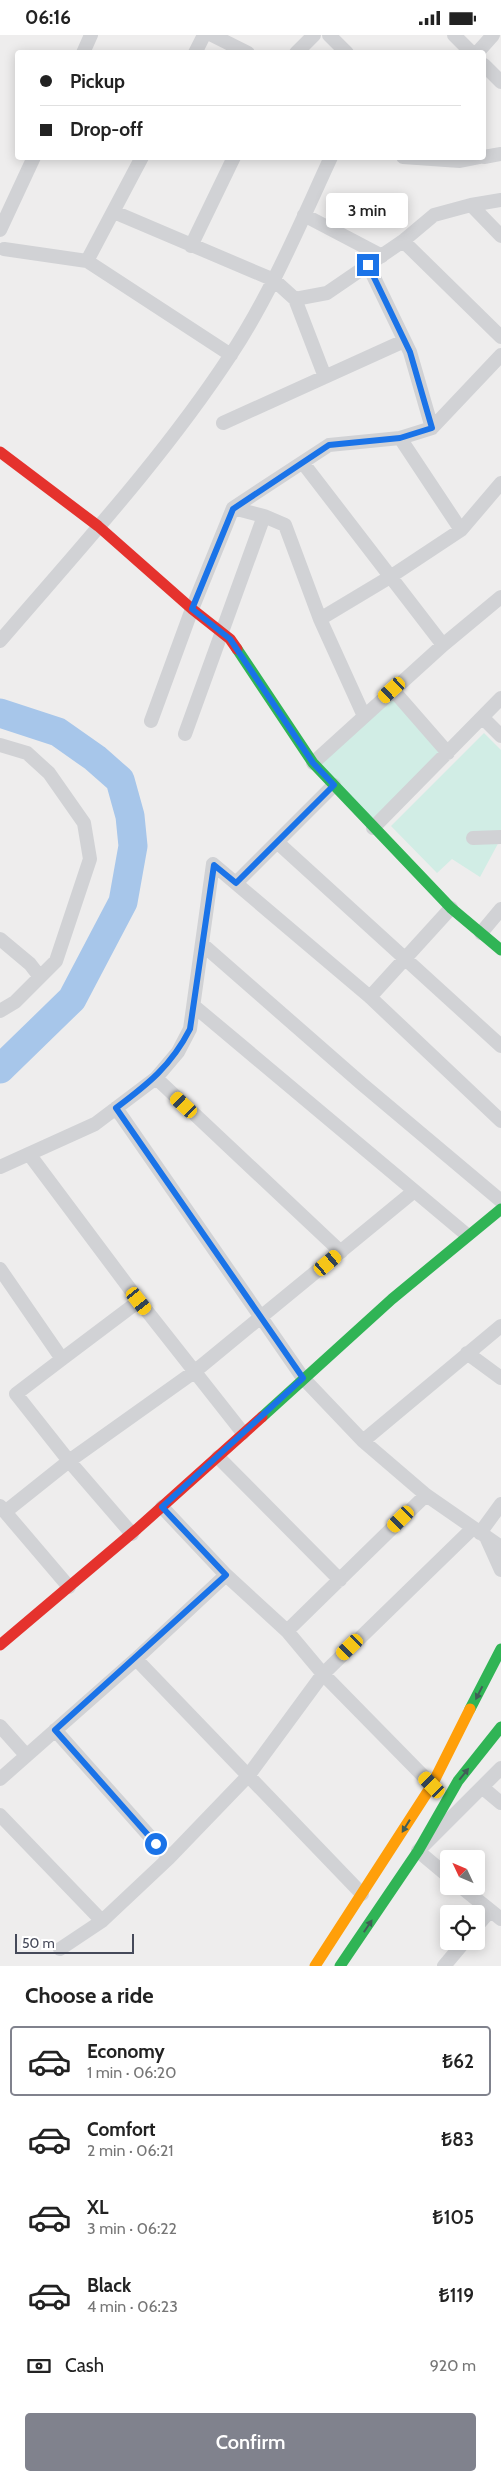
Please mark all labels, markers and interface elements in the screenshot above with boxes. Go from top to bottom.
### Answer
text: 06:16 [25,6,71,29]
text: Pickup [70,70,125,93]
text: Drop-off [70,118,143,141]
callout: 3 min [327,193,409,227]
text: 3 min [348,201,386,220]
route end [357,254,379,276]
car [375,674,408,706]
car [167,1089,200,1121]
car [311,1248,344,1278]
car [123,1285,154,1317]
car [385,1503,416,1535]
car [333,1631,366,1663]
one-way arrow [475,1685,483,1700]
one-way arrow [458,1768,469,1781]
car [416,1769,447,1801]
one-way arrow [401,1820,410,1833]
route start [145,1833,167,1855]
north arrow [440,1850,485,1895]
map controls [440,1850,485,1950]
button: locate [440,1905,485,1950]
one-way arrow [363,1919,373,1932]
scale bar [15,1931,134,1954]
text: 50 m [22,1934,55,1952]
text: Choose a ride [25,1982,154,2009]
icon: car [27,2039,72,2084]
text: Economy [87,2040,165,2063]
text: ₺62 [442,2050,474,2073]
text: 1 min · 06:20 [87,2063,176,2082]
icon: car [27,2117,72,2162]
text: Comfort [87,2118,156,2141]
text: ₺83 [441,2128,474,2151]
text: 2 min · 06:21 [87,2141,174,2160]
icon: car [27,2195,72,2240]
text: XL [87,2196,108,2219]
text: ₺105 [433,2206,474,2229]
text: 3 min · 06:22 [87,2219,177,2238]
icon: car [27,2273,72,2318]
text: Black [87,2274,131,2297]
text: ₺119 [439,2284,474,2307]
text: 4 min · 06:23 [87,2297,178,2316]
icon: cash [25,2352,53,2380]
text: Cash [65,2354,104,2377]
text: 920 m [430,2356,476,2375]
button: Confirm [25,2413,476,2471]

